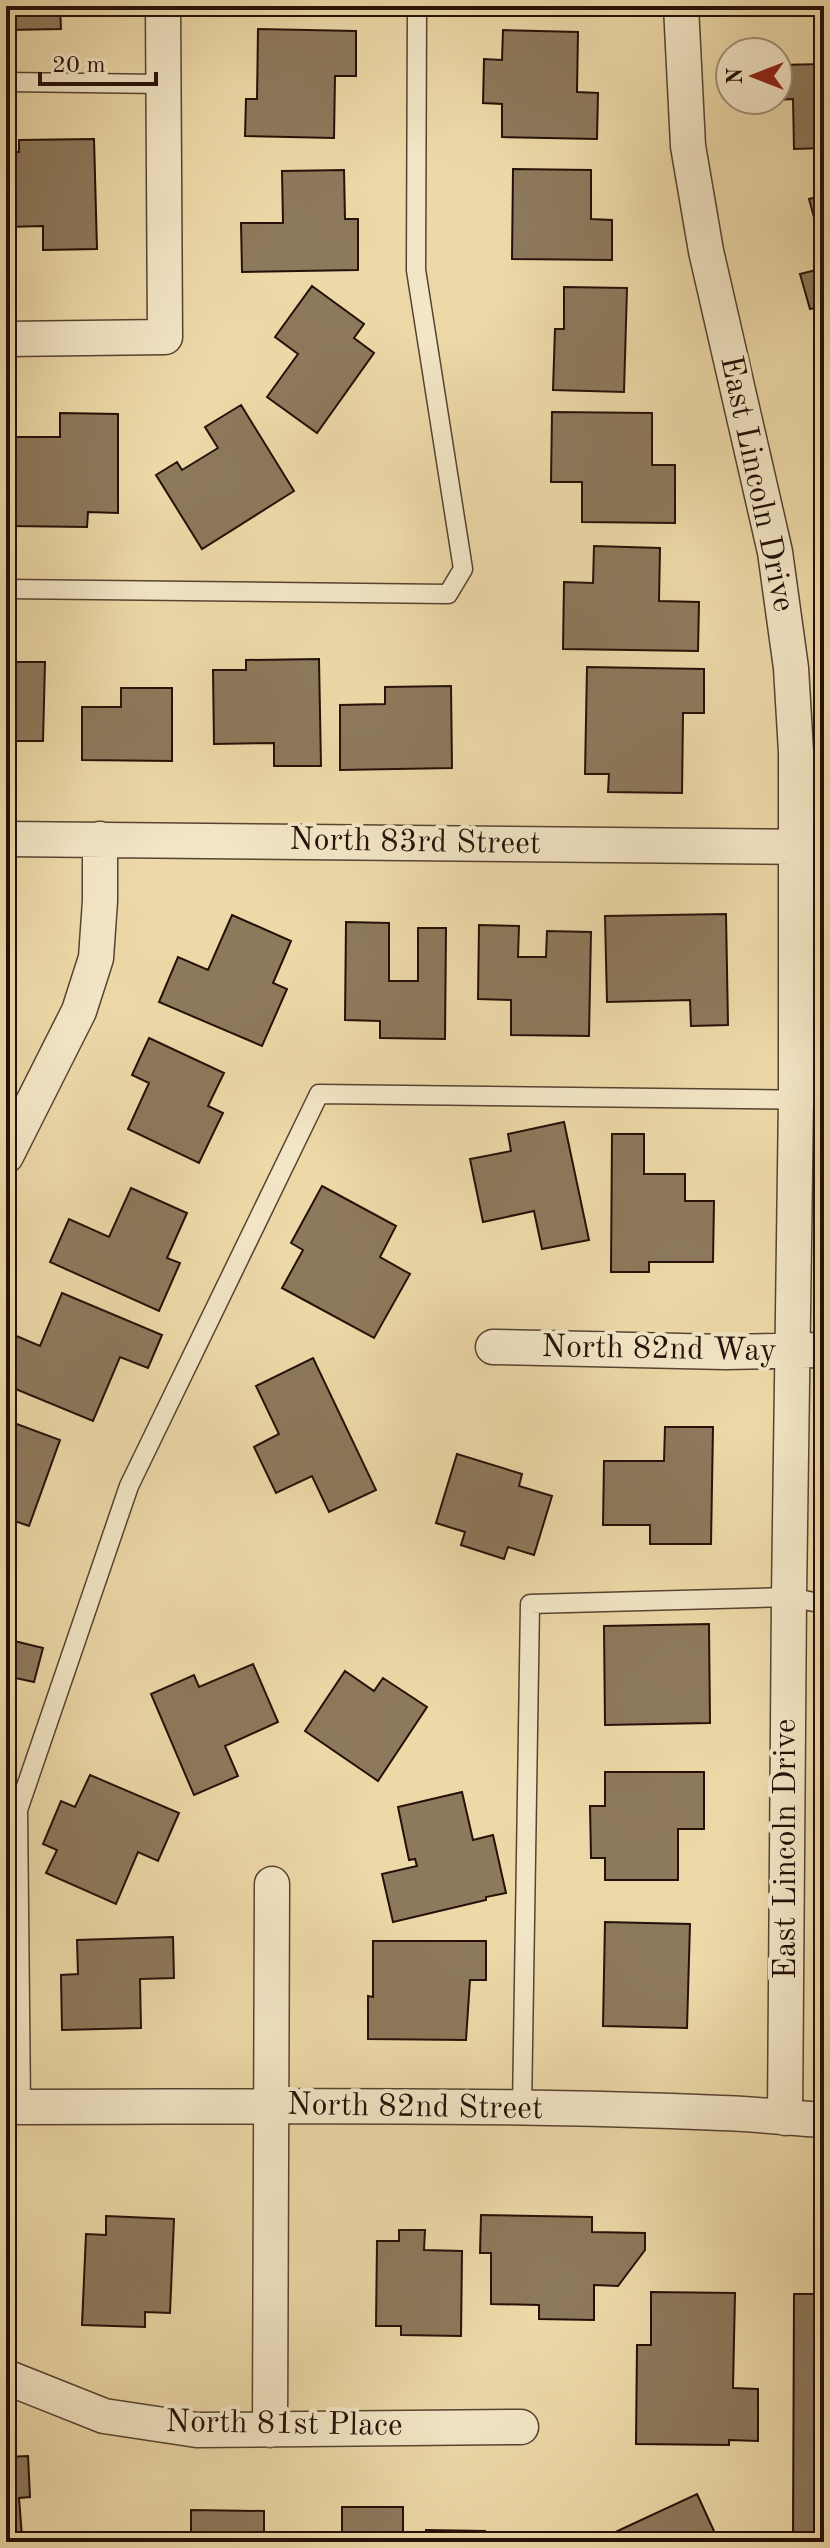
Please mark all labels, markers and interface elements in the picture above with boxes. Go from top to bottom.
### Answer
scale bar [40,36,156,86]
north arrow [714,36,794,116]
text: 20 m [52,54,106,78]
text: N [725,67,747,84]
street label: East Lincoln Drive [713,353,799,615]
street label: North 83rd Street [289,825,541,861]
street label: North 82nd Way [541,1332,777,1368]
street label: East Lincoln Drive [771,1719,803,1979]
street label: North 82nd Street [287,2090,543,2126]
street label: North 81st Place [165,2407,403,2443]

